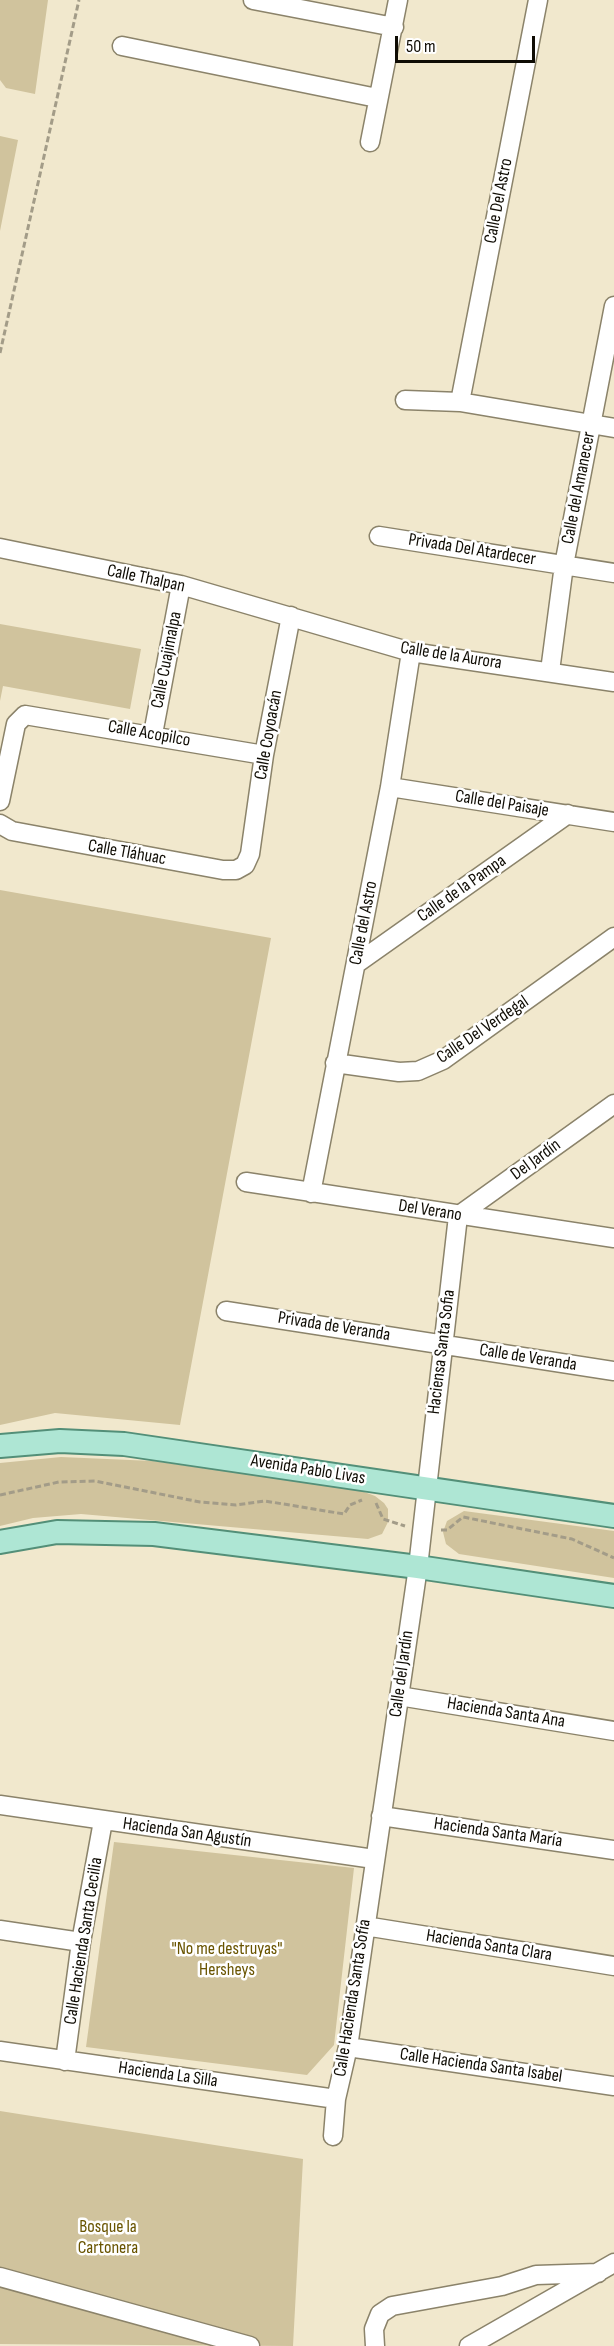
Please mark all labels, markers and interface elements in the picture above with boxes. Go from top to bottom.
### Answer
scale bar [398,24,538,62]
text: 50 m [406,36,436,57]
street label: Calle Del Astro [480,156,518,246]
street label: Calle del Amanecer [558,430,600,546]
street label: Privada Del Atardecer [407,529,537,571]
street label: Calle Thalpan [105,560,187,598]
street label: Calle Cuajimalpa [147,610,187,710]
street label: Calle de la Aurora [399,637,503,675]
street label: Calle Coyoacán [250,688,288,782]
street label: Calle Acopilco [106,716,192,752]
street label: Calle del Paisaje [454,786,550,822]
street label: Calle Tláhuac [86,836,168,870]
street label: Calle de la Pampa [414,851,510,927]
street label: Calle del Astro [345,879,383,967]
street label: Calle Del Verdegal [433,991,533,1069]
street label: Del Jardín [507,1135,565,1185]
street label: Del Verano [397,1195,463,1227]
street label: Haciensa Santa Sofia [424,1288,460,1416]
street label: Privada de Veranda [276,1307,392,1347]
street label: Calle de Veranda [478,1340,578,1376]
street label: Avenida Pablo Livas [249,1450,367,1490]
street label: Calle del Jardín [385,1629,419,1719]
street label: Hacienda Santa Ana [445,1693,567,1733]
street label: Hacienda San Agustín [121,1813,253,1853]
street label: Hacienda Santa María [432,1813,564,1853]
street label: Calle Hacienda Santa Cecilia [60,1856,108,2026]
street label: Calle Hacienda Santa Sofía [330,1918,376,2078]
street label: Hacienda Santa Clara [424,1925,554,1967]
park label: "No me destruyas" Hersheys [171,1938,283,1980]
street label: Calle Hacienda Santa Isabel [398,2044,564,2088]
street label: Hacienda La Silla [117,2057,219,2093]
park label: Bosque la Cartonera [78,2216,138,2258]

